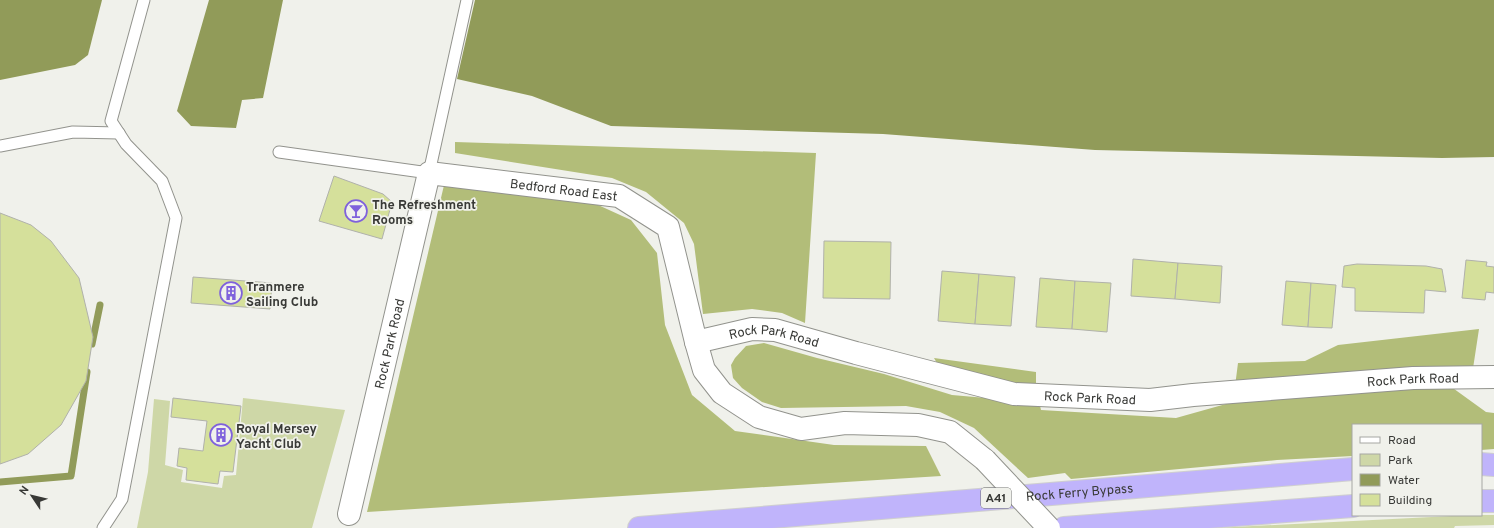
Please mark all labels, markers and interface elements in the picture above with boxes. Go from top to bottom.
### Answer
street label: Bedford Road East [509,177,618,206]
bar icon: The Refreshment Rooms [343,198,369,224]
place label: The Refreshment Rooms [372,198,476,229]
building icon: Tranmere Sailing Club [218,280,244,306]
place label: Tranmere Sailing Club [246,280,318,311]
street label: Rock Park Road [373,297,409,391]
street label: Rock Park Road [728,323,821,352]
street label: Rock Park Road [1366,371,1459,392]
street label: Rock Park Road [1043,389,1136,409]
building icon: Royal Mersey Yacht Club [208,422,234,448]
place label: Royal Mersey Yacht Club [236,422,317,453]
legend [1352,424,1482,516]
text: Road [1388,433,1416,449]
text: Park [1388,453,1413,469]
text: Water [1388,473,1420,489]
north arrow [12,476,52,516]
street label: Rock Ferry Bypass [1025,481,1134,506]
text: N [17,484,33,498]
road number: A41 [981,488,1011,508]
text: Building [1388,493,1432,509]

